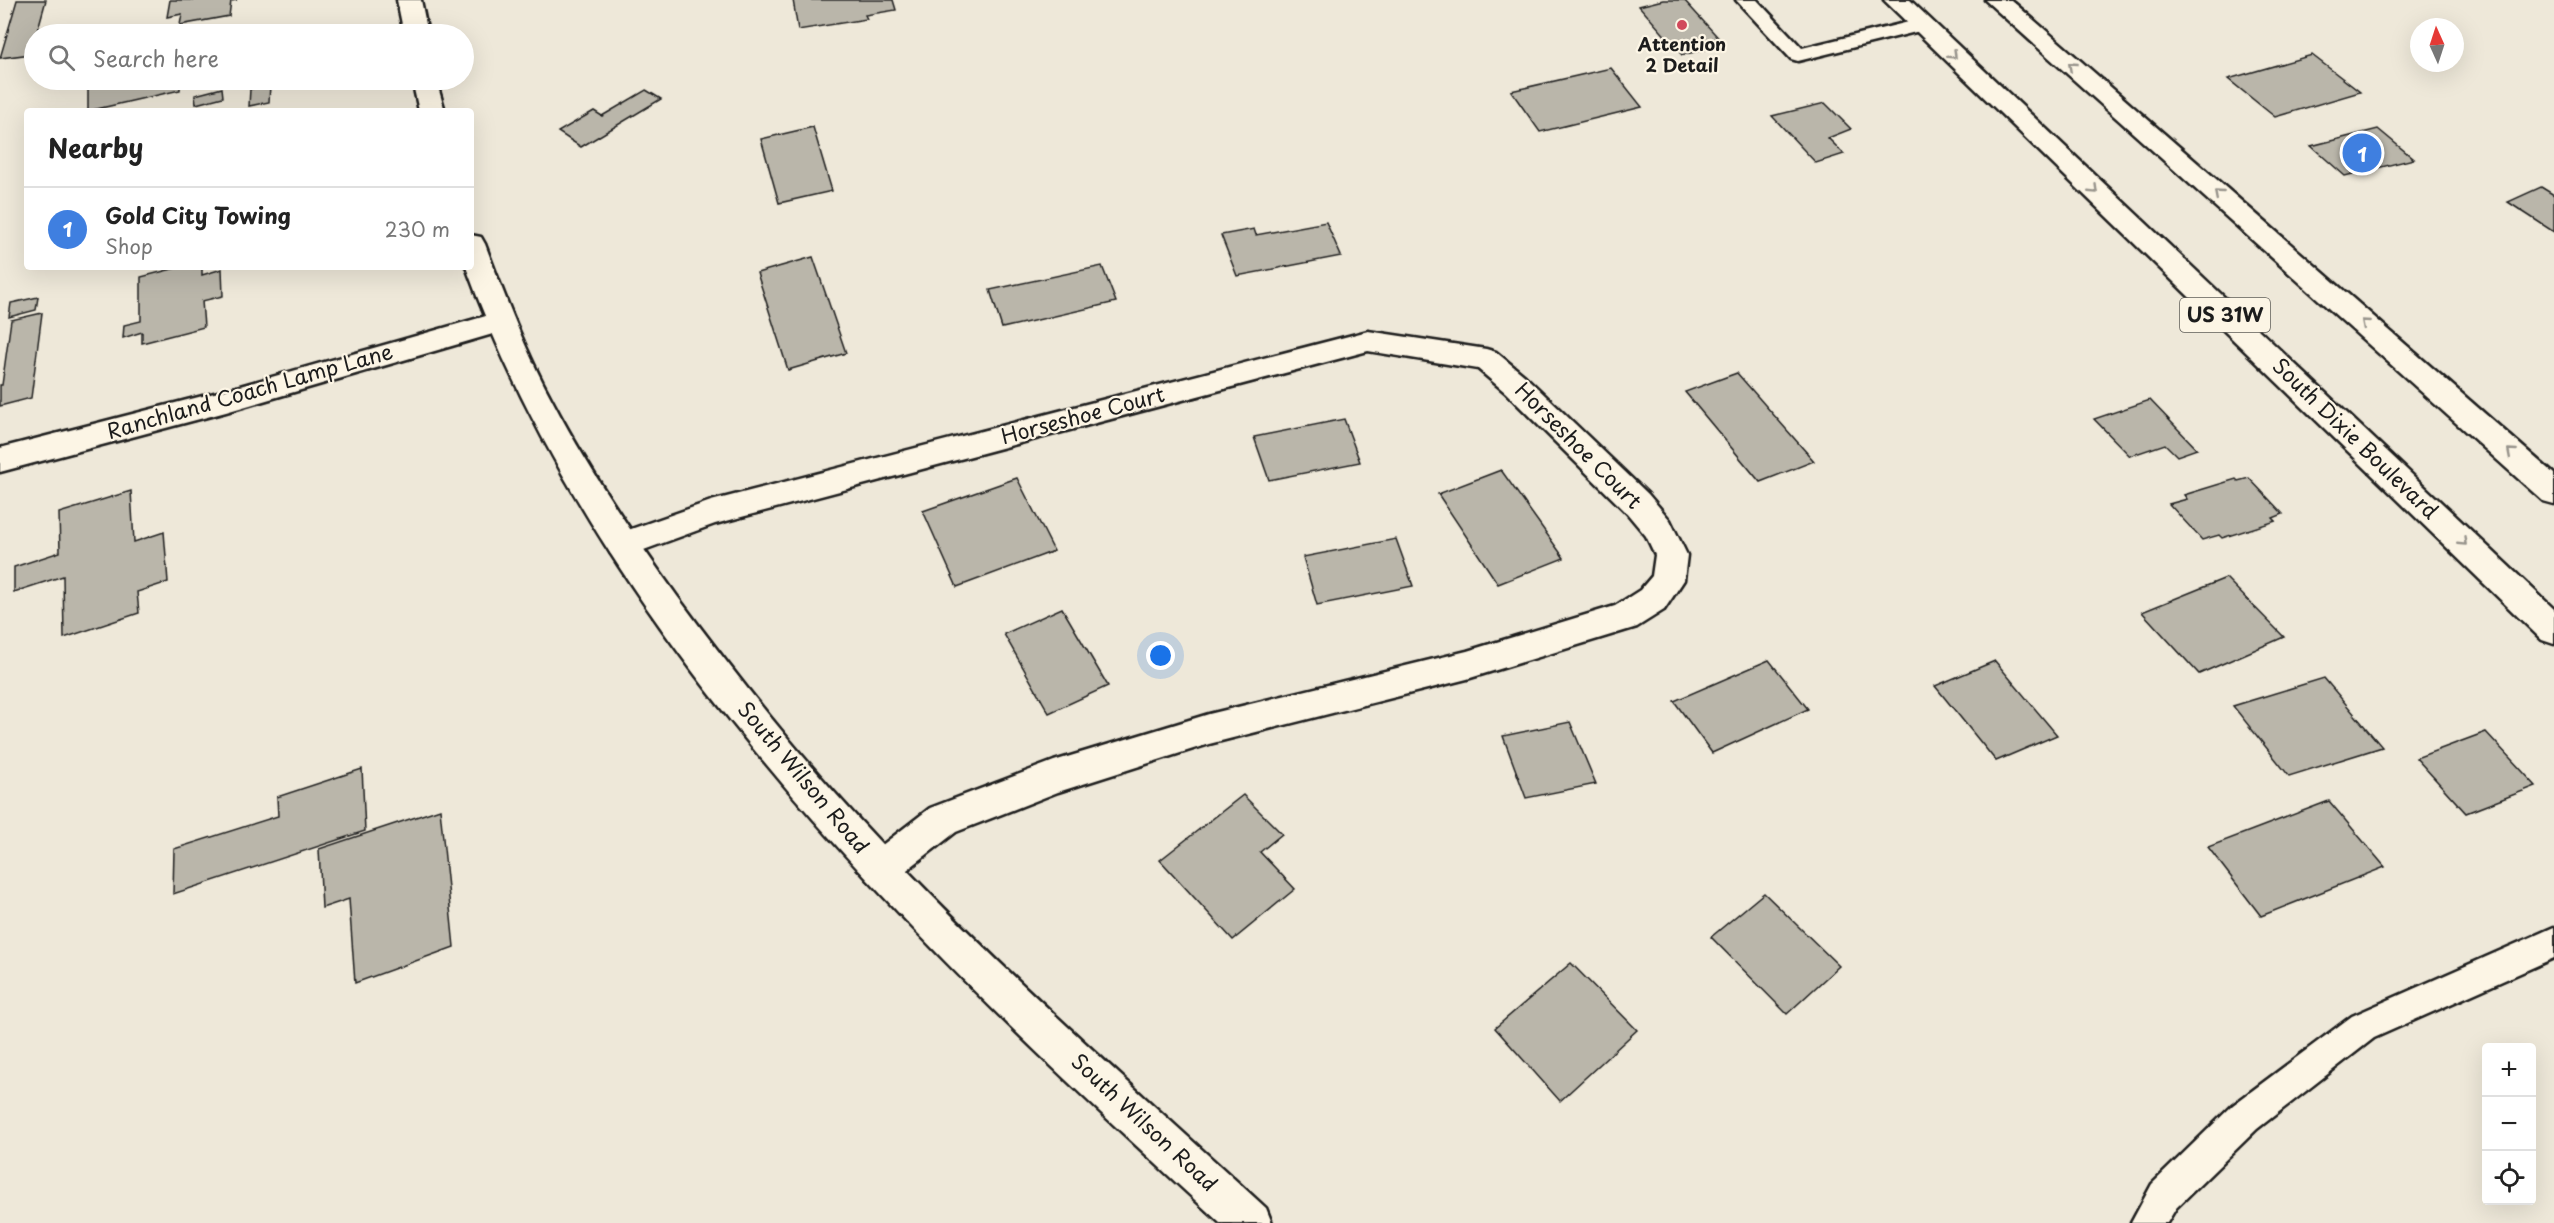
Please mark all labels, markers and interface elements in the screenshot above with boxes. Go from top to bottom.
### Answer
marker: Attention 2 Detail [1675,18,1689,32]
north arrow [2410,18,2464,72]
search box [24,24,474,90]
place label: Attention 2 Detail [1637,30,1726,78]
icon: search [45,41,78,74]
text: Search here [93,41,219,74]
one-way arrow [1946,48,1957,59]
one-way arrow [2068,62,2079,73]
text: Nearby [48,128,143,167]
pin: 1 [2342,130,2382,176]
one-way arrow [2087,183,2098,194]
one-way arrow [2214,191,2225,202]
text: Gold City Towing [105,198,291,231]
text: 1 [63,214,72,244]
text: 230 m [385,214,450,244]
text: Shop [105,231,153,261]
road number: US 31W [2180,298,2270,332]
one-way arrow [2361,319,2372,330]
street label: Ranchland Coach Lamp Lane [103,334,396,446]
street label: South Dixie Boulevard [2266,350,2447,526]
street label: Horseshoe Court [1509,374,1650,515]
street label: Horseshoe Court [997,377,1168,451]
one-way arrow [2507,448,2518,459]
one-way arrow [2456,535,2466,546]
your location [1146,641,1175,670]
street label: South Wilson Road [731,694,878,860]
map controls [2482,1043,2536,1205]
button: + [2482,1043,2536,1097]
street label: South Wilson Road [1065,1045,1226,1198]
button: − [2482,1097,2536,1151]
button: locate [2482,1151,2536,1205]

